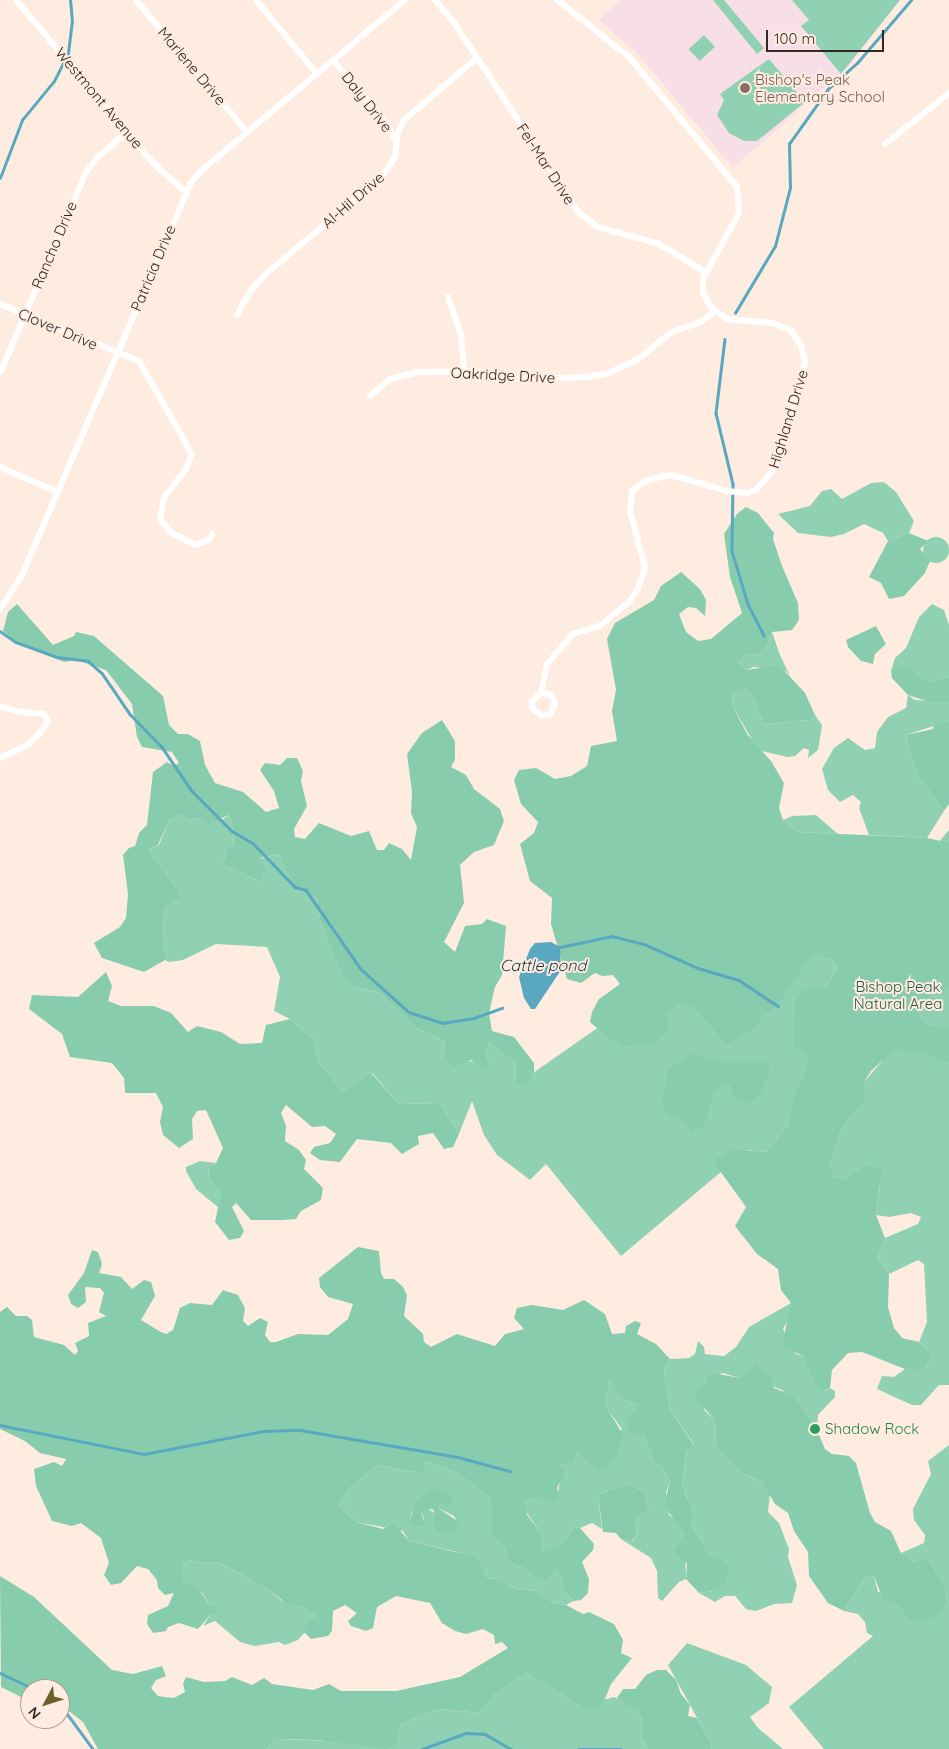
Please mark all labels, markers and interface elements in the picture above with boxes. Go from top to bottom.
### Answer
scale bar [769,20,886,52]
street label: Marlene Drive [154,23,230,109]
text: 100 m [774,29,815,48]
street label: Westmont Avenue [51,44,147,152]
street label: Daly Drive [338,68,396,136]
place label: Bishop's Peak Elementary School [755,70,885,105]
marker: Bishop's Peak Elementary School [739,82,751,94]
street label: Fel-Mar Drive [513,120,579,208]
street label: Al-Hil Drive [318,168,388,232]
street label: Rancho Drive [27,198,81,292]
street label: Patricia Drive [127,222,179,314]
street label: Clover Drive [16,304,100,354]
street label: Oakridge Drive [450,363,556,387]
street label: Highland Drive [764,367,812,471]
water label: Cattle pond [500,955,586,975]
park label: Bishop Peak Natural Area [854,977,942,1012]
place label: Shadow Rock [825,1420,919,1438]
marker: Shadow Rock [809,1423,821,1435]
north arrow [20,1679,70,1729]
text: N [24,1703,44,1723]

